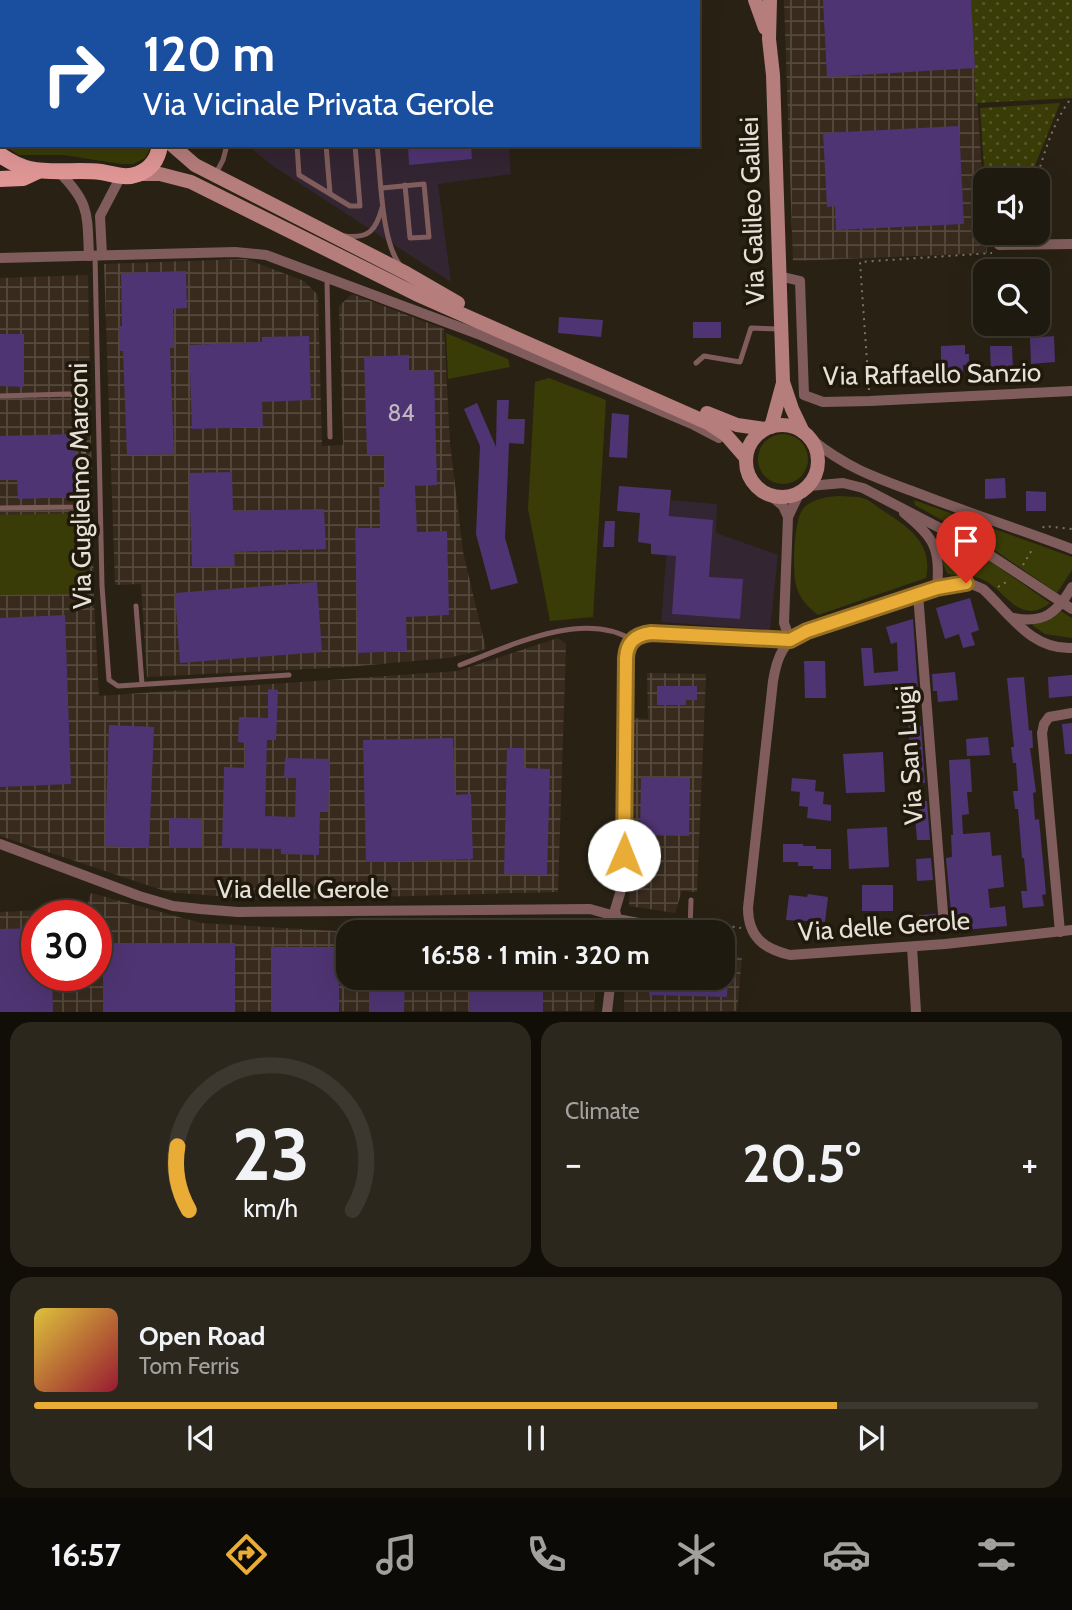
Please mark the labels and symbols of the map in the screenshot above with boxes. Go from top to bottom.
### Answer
street label: Via Galileo Galilei [733,116,771,306]
street label: Via Raffaello Sanzio [823,356,1041,392]
street label: Via Guglielmo Marconi [62,363,98,609]
house number: 84 [387,399,415,427]
pin [936,511,996,583]
street label: Via San Luigi [888,684,930,826]
position arrow [587,818,661,892]
street label: Via delle Gerole [217,873,389,905]
speed limit sign: 30 [21,900,112,991]
street label: Via delle Gerole [797,904,971,948]

